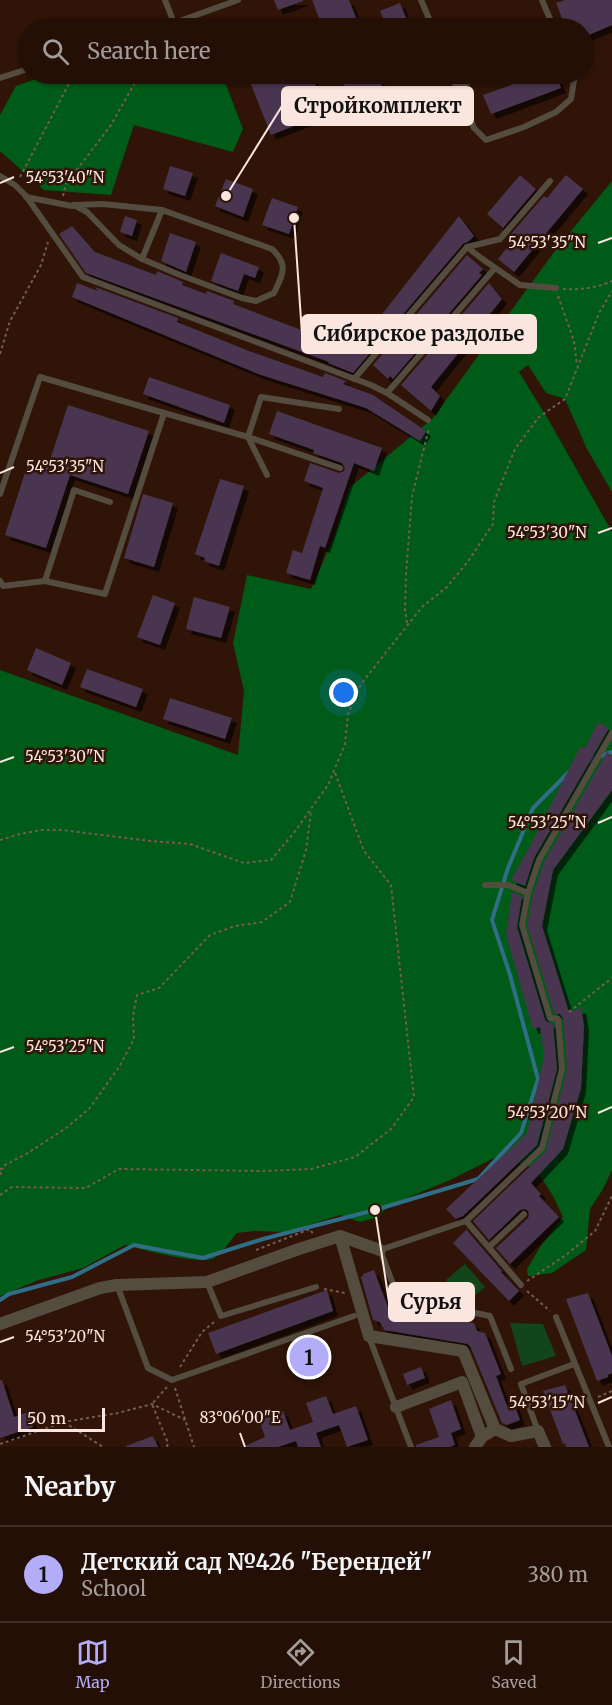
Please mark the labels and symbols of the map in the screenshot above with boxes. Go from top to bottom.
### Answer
callout: Стройкомплект [282,87,473,125]
text: Стройкомплект [294,93,462,118]
text: 54°53'40"N [26,168,105,187]
text: 54°53'35"N [508,233,586,252]
callout: Сибирское раздолье [302,315,536,353]
text: Сибирское раздолье [314,321,525,346]
text: 54°53'35"N [26,457,104,476]
text: 54°53'30"N [507,523,587,542]
your location [329,678,358,707]
text: 54°53'30"N [25,747,105,766]
text: 54°53'25"N [508,813,587,832]
text: 54°53'25"N [26,1037,105,1056]
text: 54°53'20"N [507,1103,587,1122]
callout: Сурья [389,1283,474,1321]
text: Сурья [400,1289,462,1314]
text: 54°53'20"N [25,1327,105,1346]
pin: 1 [290,1334,328,1380]
text: 54°53'15"N [509,1393,586,1412]
scale bar [18,1405,105,1432]
text: 83°06'00"E [199,1408,281,1427]

